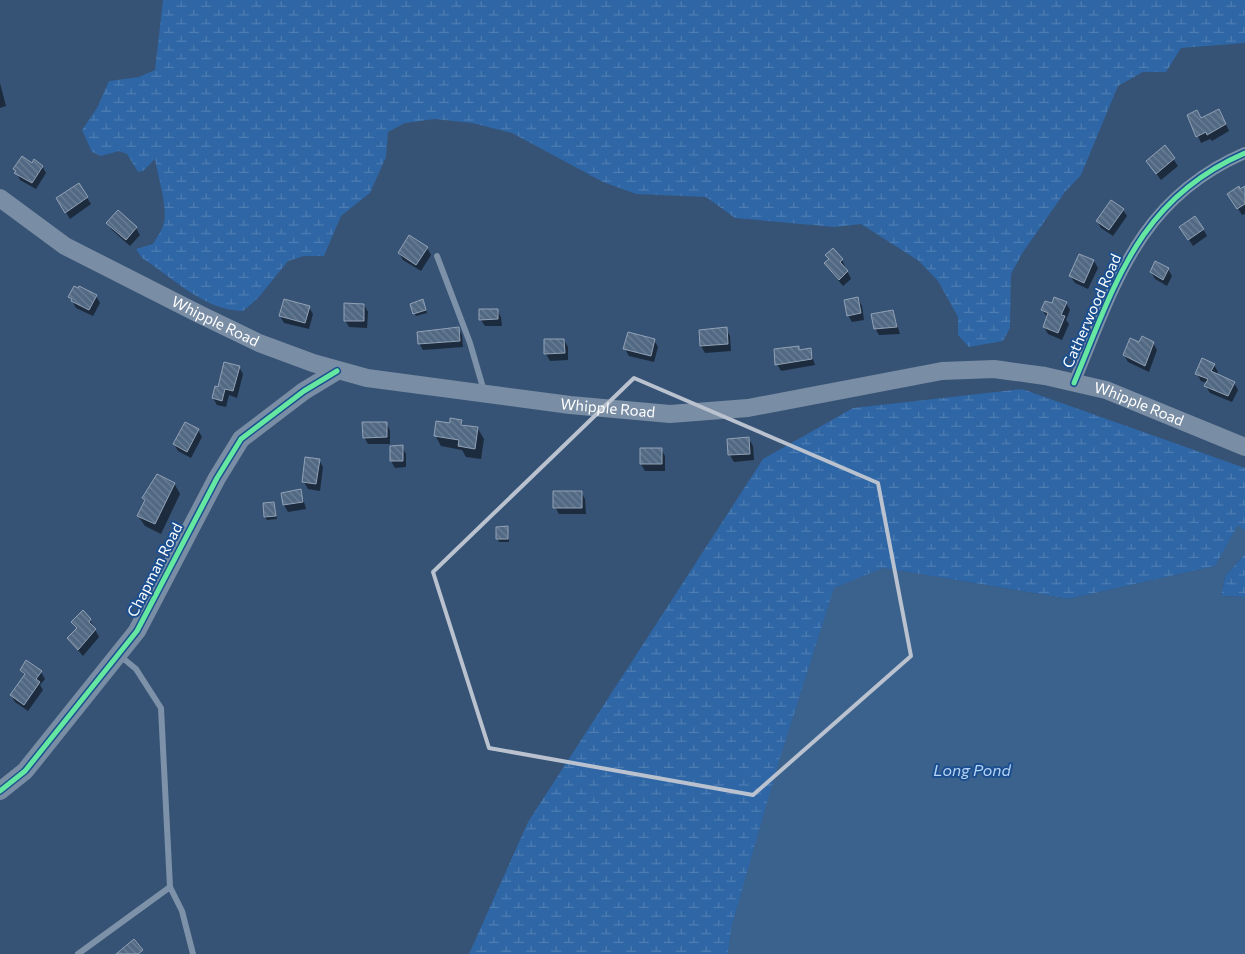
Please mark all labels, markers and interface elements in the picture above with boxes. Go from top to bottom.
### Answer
street label: Catherwood Road [1058,251,1124,370]
street label: Whipple Road [169,292,262,350]
street label: Whipple Road [1093,378,1187,429]
street label: Whipple Road [559,394,656,421]
street label: Chapman Road [123,520,186,620]
water label: Long Pond [933,760,1011,779]

